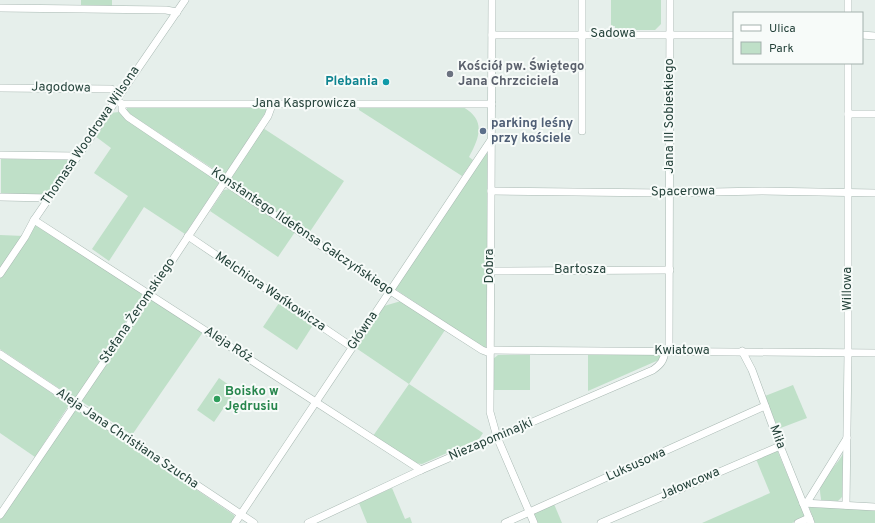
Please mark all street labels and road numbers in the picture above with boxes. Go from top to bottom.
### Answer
street label: Sadowa [590,26,636,42]
street label: Jana III Sobieskiego [662,58,678,174]
street label: Thomasa Woodrowa Wilsona [38,63,144,209]
street label: Jagodowa [31,79,91,97]
street label: Jana Kasprowicza [252,96,356,112]
street label: Konstantego Ildefonsa Gałczyńskiego [208,165,396,299]
street label: Spacerowa [651,183,715,201]
street label: Melchiora Wańkowicza [211,249,329,335]
street label: Dobra [482,249,498,283]
street label: Stefana Żeromskiego [95,254,179,367]
street label: Bartosza [554,262,606,278]
street label: Willowa [840,267,856,311]
street label: Główna [344,309,382,353]
street label: Aleja Róż [201,323,255,367]
street label: Kwiatowa [654,343,710,359]
street label: Aleja Jana Christiana Szucha [53,385,201,493]
street label: Niezapominajki [446,415,536,465]
street label: Miła [765,423,789,451]
street label: Luksusowa [604,445,668,485]
street label: Jałowcowa [658,464,722,504]

